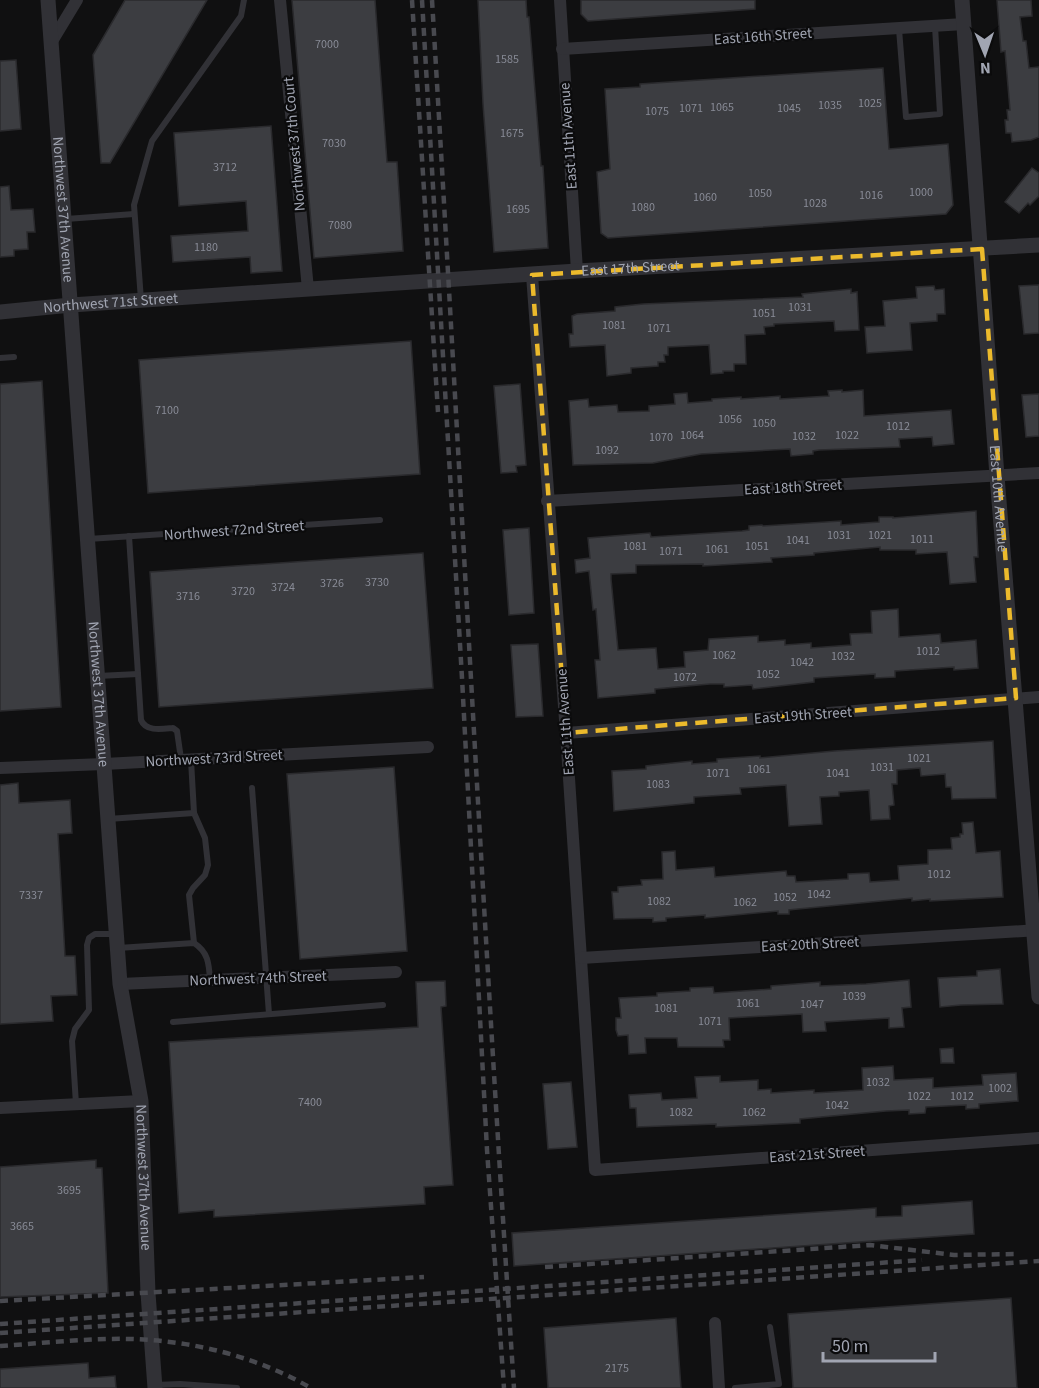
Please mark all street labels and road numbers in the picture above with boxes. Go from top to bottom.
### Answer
street label: East 16th Street [713,23,813,50]
street label: Northwest 37th Court [278,76,311,212]
street label: East 11th Avenue [554,82,583,190]
street label: Northwest 37th Avenue [47,136,79,283]
street label: East 17th Street [581,255,680,282]
street label: Northwest 71st Street [42,288,179,319]
street label: East 10th Avenue [984,445,1013,553]
street label: East 18th Street [743,474,843,501]
street label: Northwest 72nd Street [163,515,305,546]
street label: Northwest 37th Avenue [82,621,114,768]
street label: East 11th Avenue [551,668,580,776]
street label: East 19th Street [753,702,853,729]
street label: Northwest 73rd Street [145,744,283,773]
street label: East 20th Street [760,931,860,958]
street label: Northwest 74th Street [189,966,327,991]
street label: Northwest 37th Avenue [130,1104,156,1251]
street label: East 21st Street [768,1141,866,1168]

